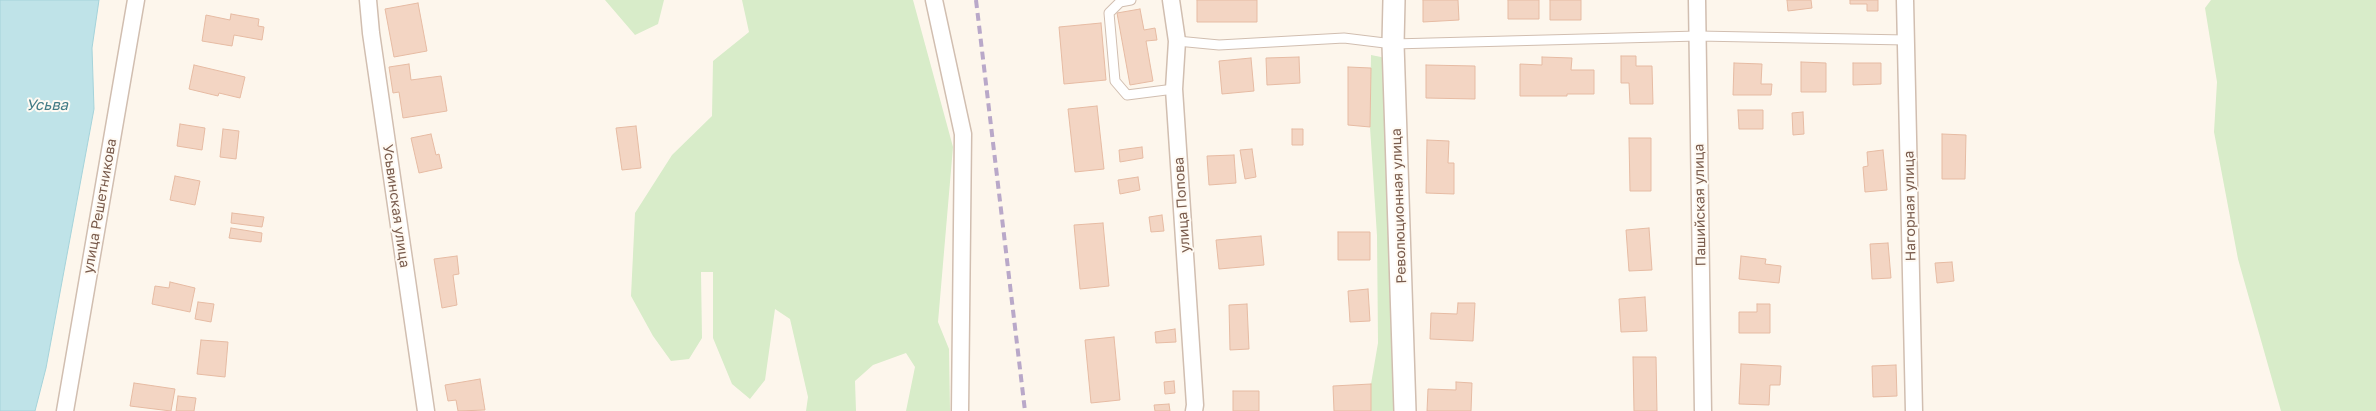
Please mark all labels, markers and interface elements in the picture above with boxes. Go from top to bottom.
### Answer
water label: Усьва [26,96,68,114]
street label: Революционная улица [1388,128,1410,284]
street label: улица Решетникова [80,137,120,275]
street label: Усьвинская улица [379,143,413,269]
street label: Пашийская улица [1691,143,1709,267]
street label: Нагорная улица [1901,150,1919,262]
street label: улица Попова [1170,157,1194,253]

